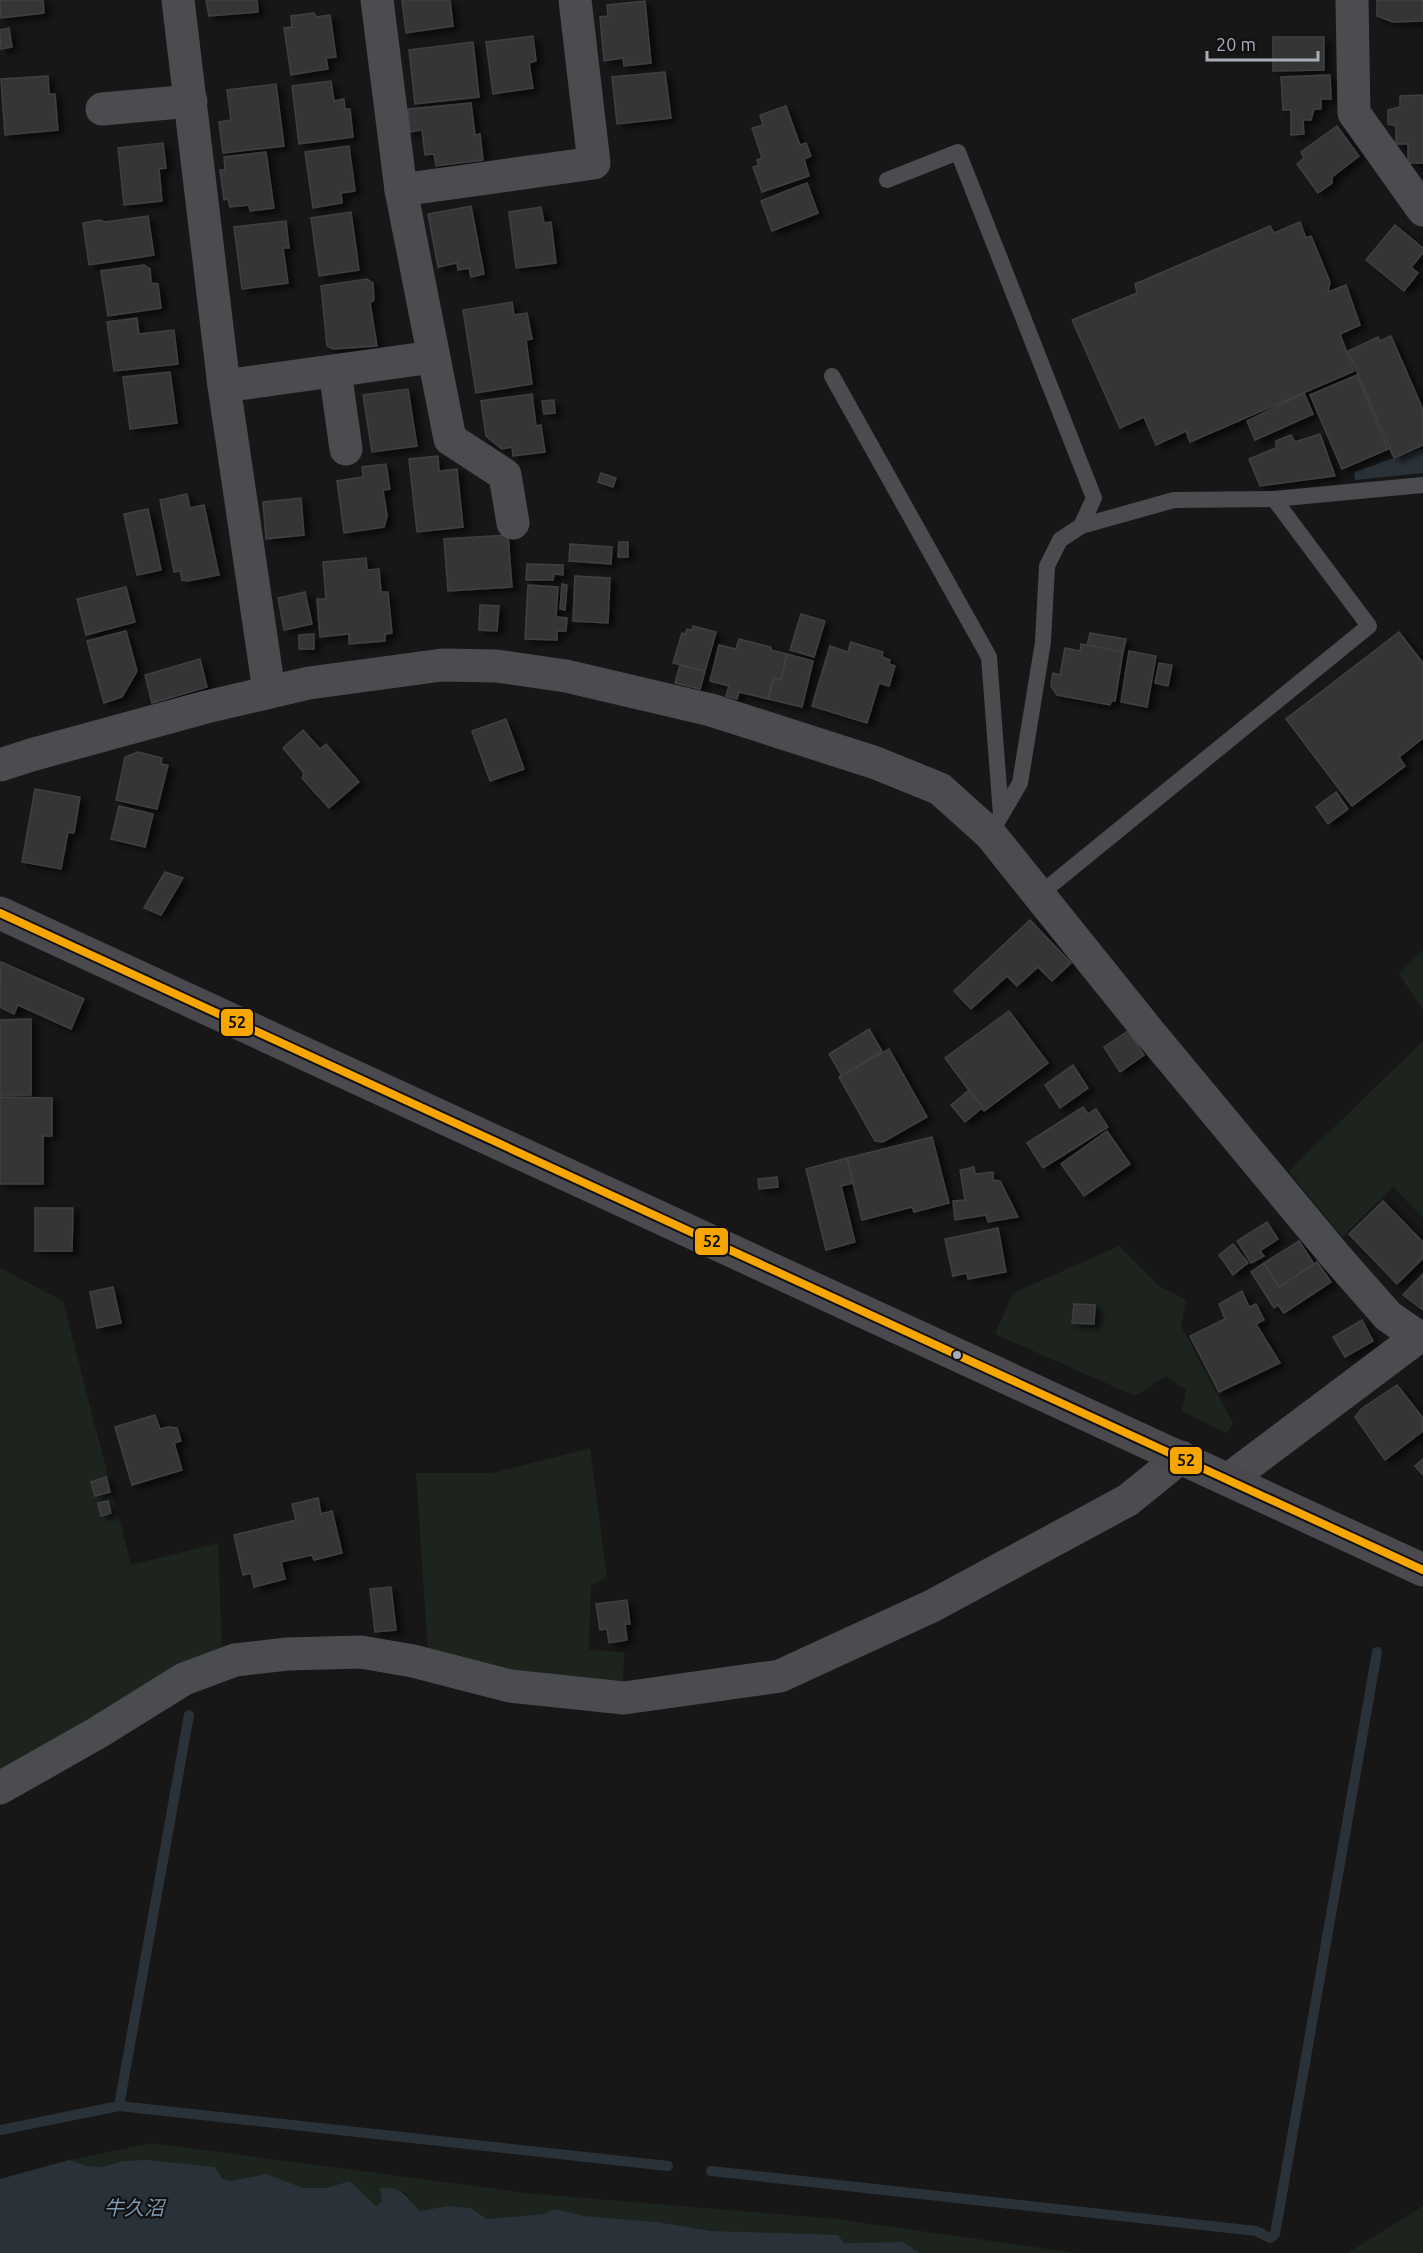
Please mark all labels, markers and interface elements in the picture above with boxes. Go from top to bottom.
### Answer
scale bar [1207,24,1318,62]
text: 20 m [1216,34,1256,54]
line badge: 52 [220,1008,254,1037]
text: 52 [228,1013,246,1031]
line badge: 52 [694,1227,729,1256]
text: 52 [703,1232,721,1250]
unlabelled marker [951,1349,963,1361]
line badge: 52 [1169,1446,1203,1475]
text: 52 [1177,1451,1195,1469]
water label: 牛久沼 [104,2196,167,2219]

